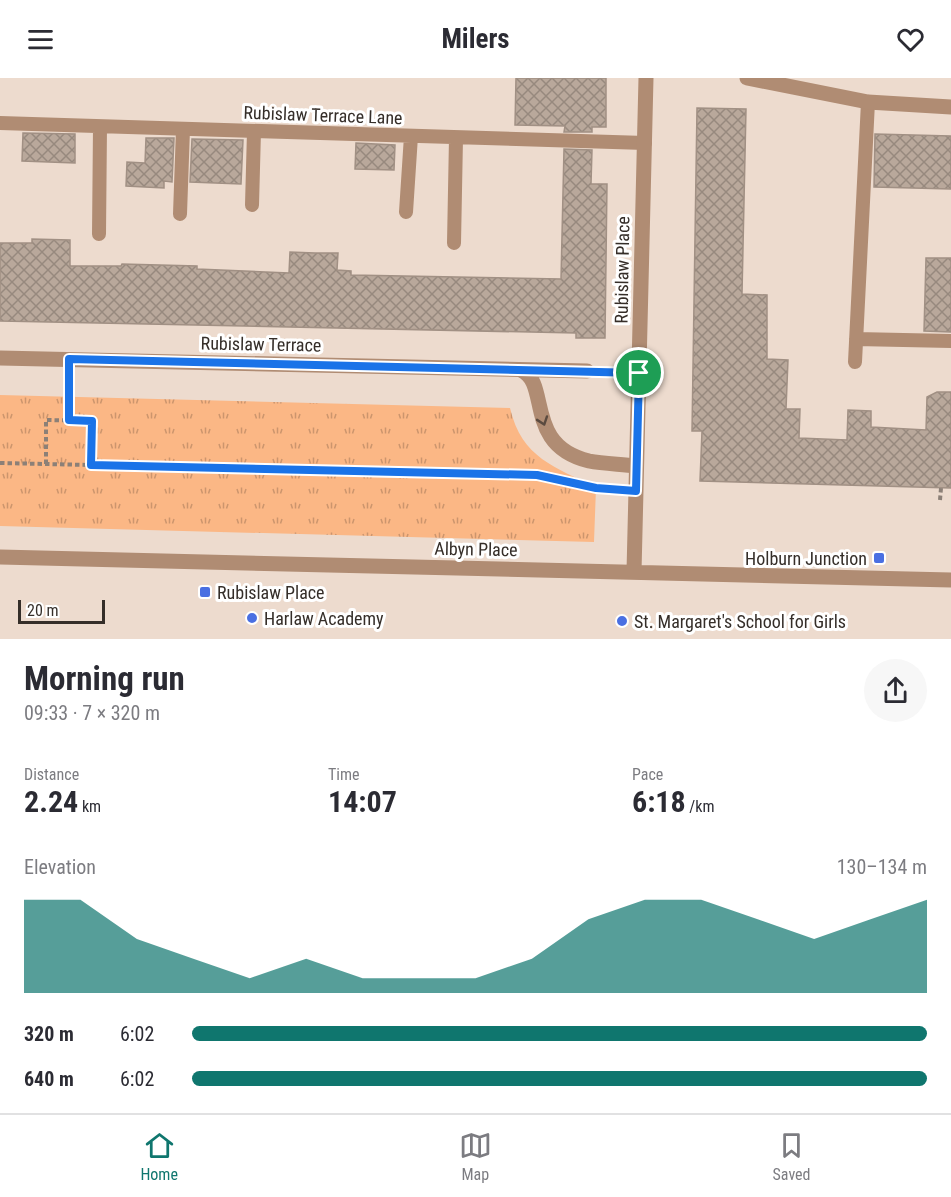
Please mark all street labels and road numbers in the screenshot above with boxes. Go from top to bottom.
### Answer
street label: Rubislaw Terrace Lane [243,102,403,128]
street label: Rubislaw Place [611,216,633,324]
street label: Rubislaw Terrace [201,332,321,356]
street label: Albyn Place [434,538,518,560]

